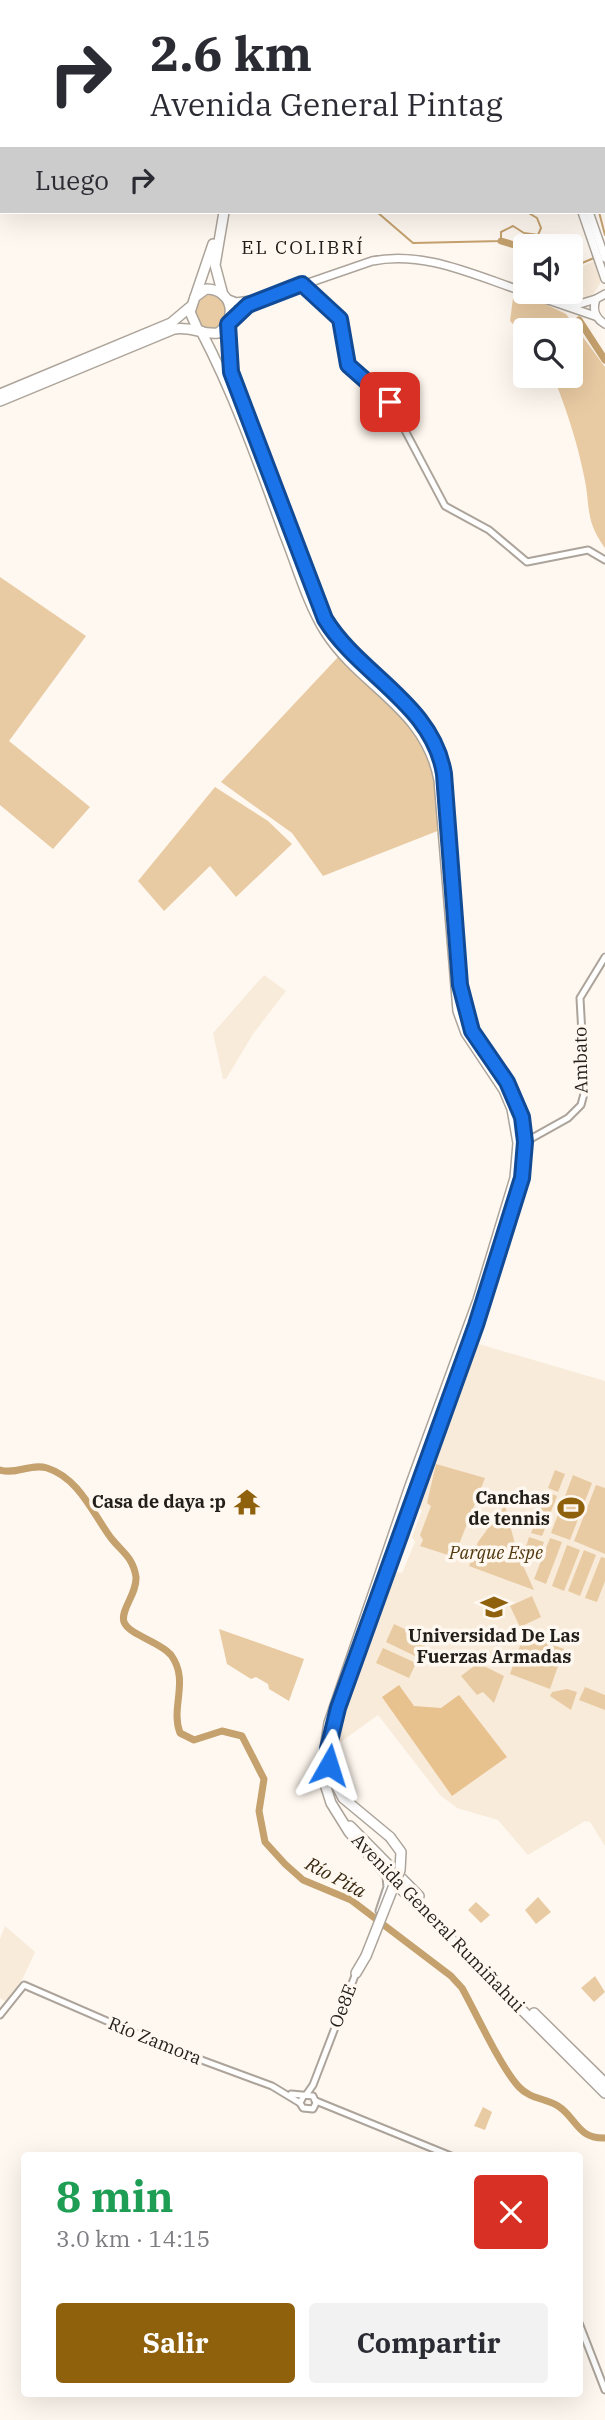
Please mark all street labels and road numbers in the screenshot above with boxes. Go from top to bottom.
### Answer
street label: Ambato [568,1027,593,1094]
street label: Avenida General Rumiñahui [347,1828,530,2017]
street label: Oe8E [324,1981,361,2031]
street label: Río Zamora [105,2011,205,2070]

